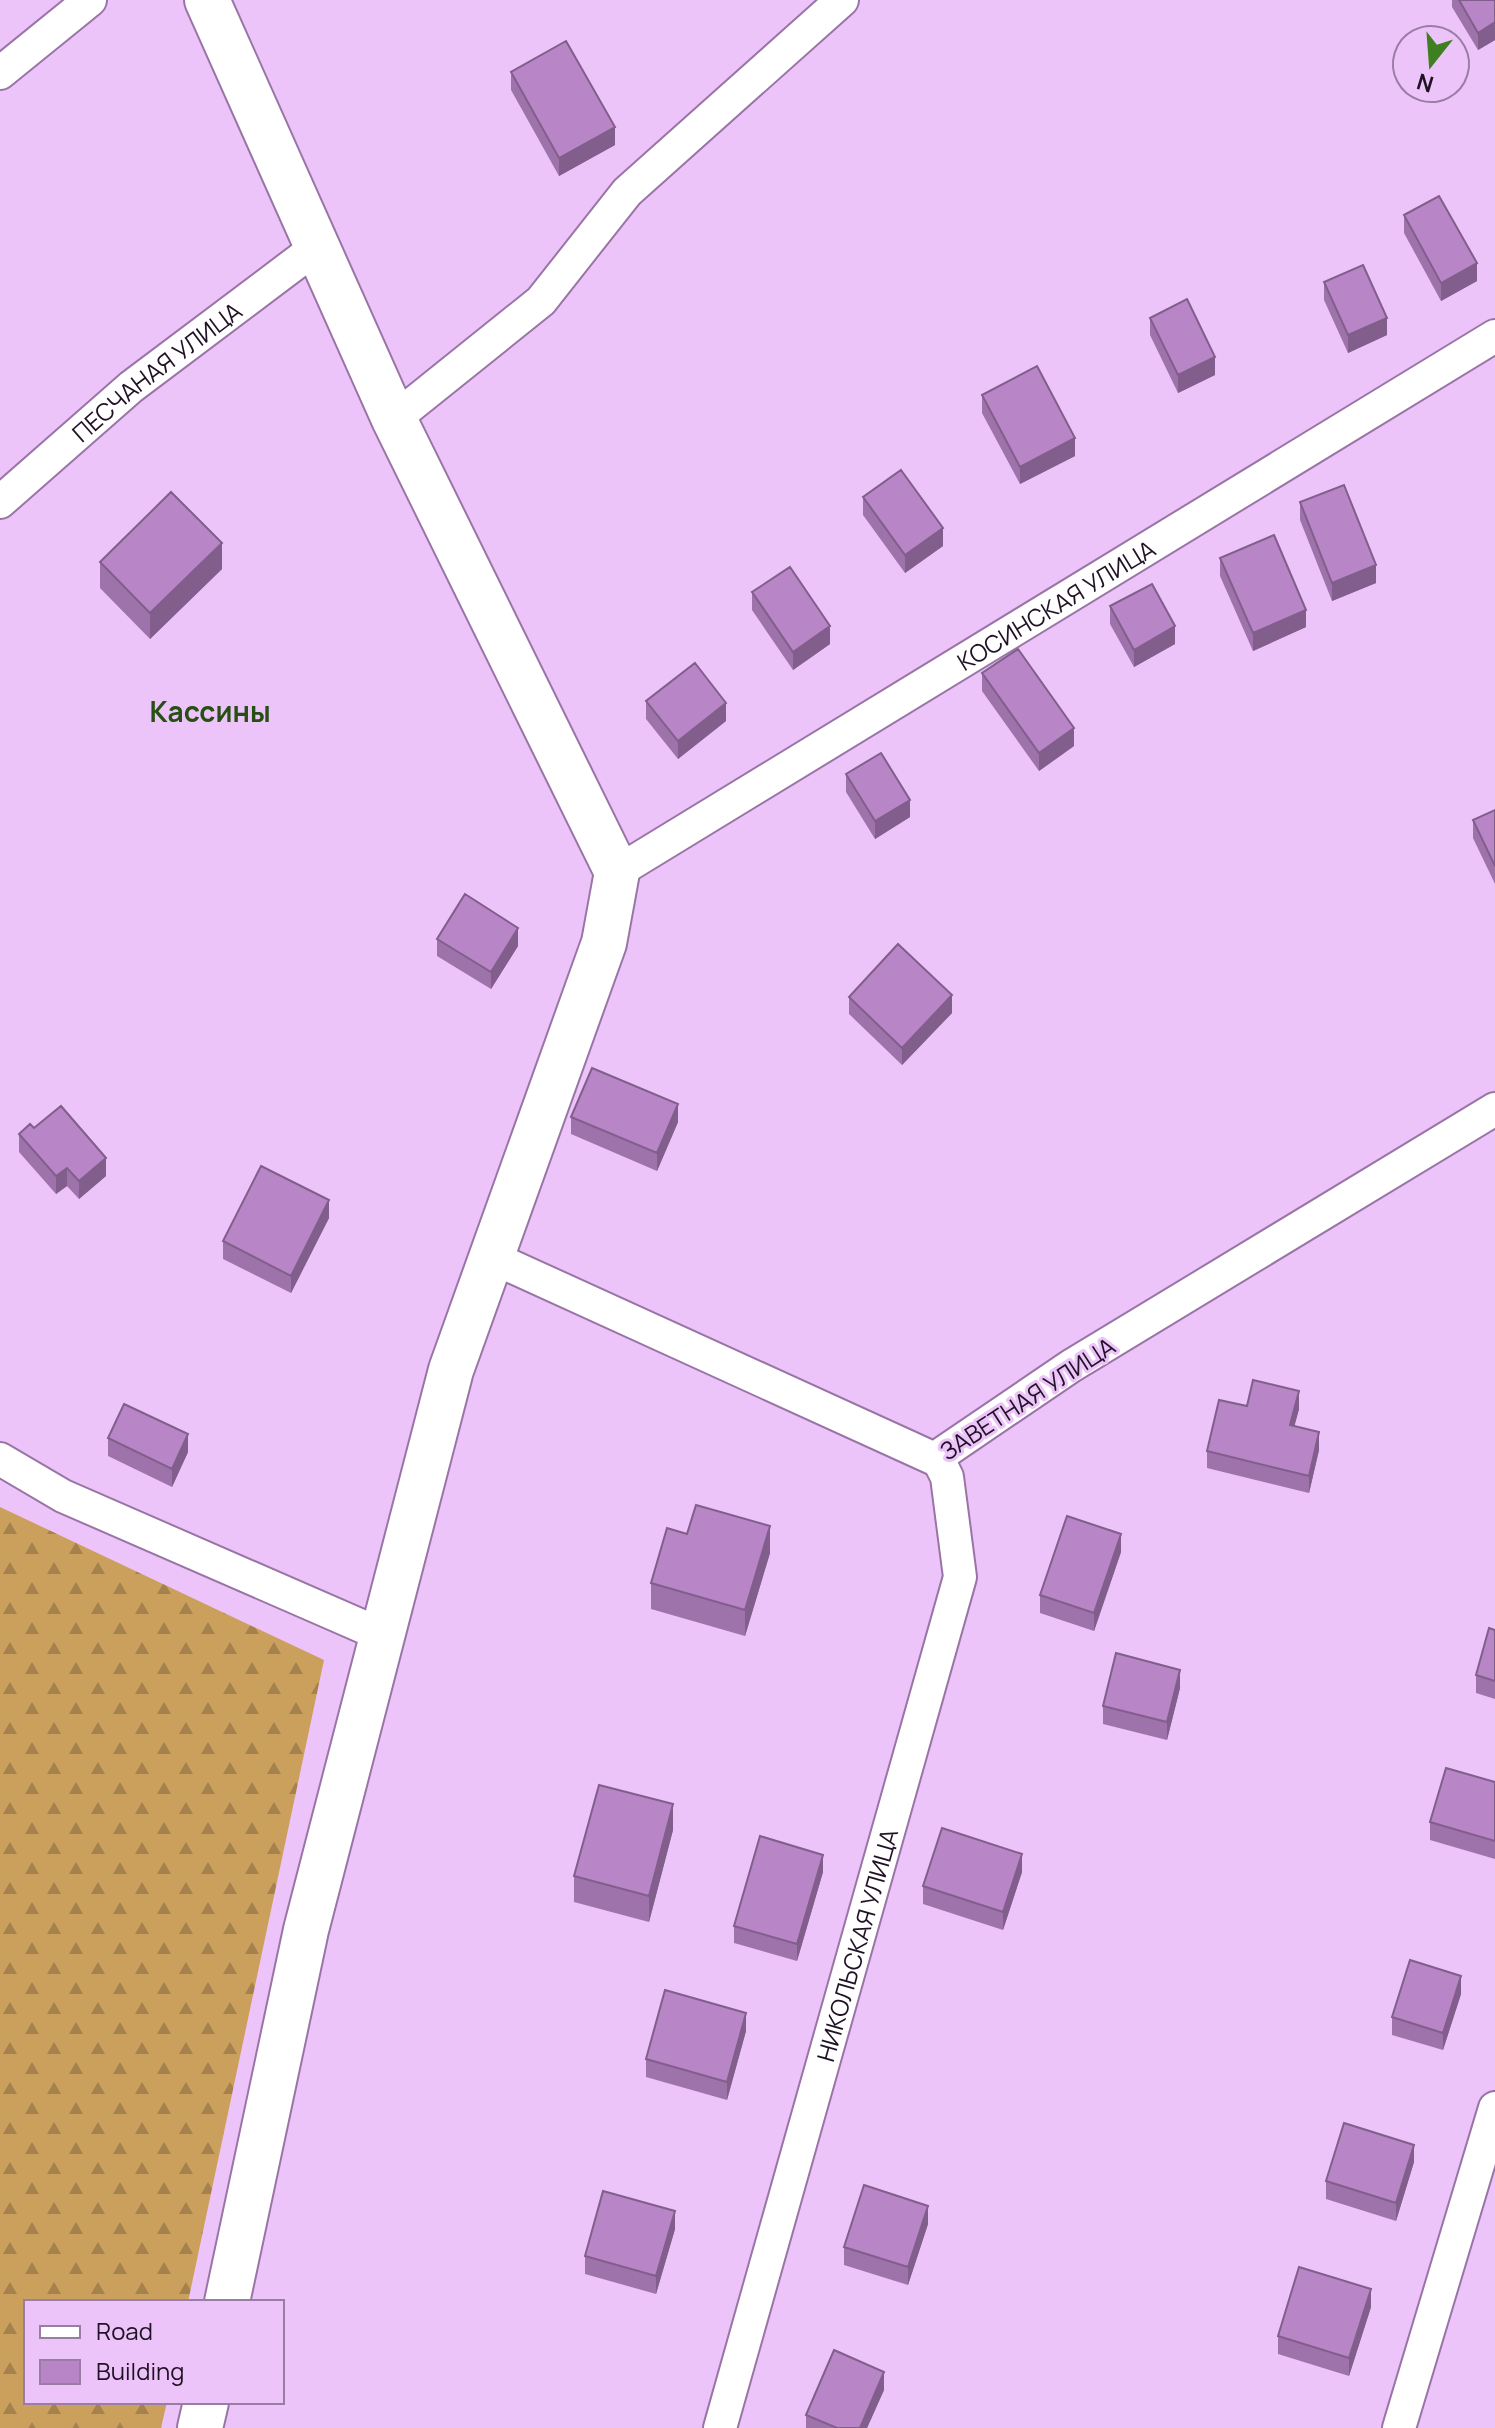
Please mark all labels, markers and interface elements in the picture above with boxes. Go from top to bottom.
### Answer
north arrow [1391,24,1471,104]
text: N [1413,66,1437,100]
street label: ПЕСЧАНАЯ УЛИЦА [64,293,248,448]
street label: КОСИНСКАЯ УЛИЦА [950,531,1161,677]
district label: Кассины [149,692,271,730]
street label: ЗАВЕТНАЯ УЛИЦА [933,1329,1121,1467]
street label: НИКОЛЬСКАЯ УЛИЦА [808,1825,905,2065]
legend [24,2300,284,2404]
text: Road [96,2314,153,2347]
text: Building [96,2354,184,2387]

